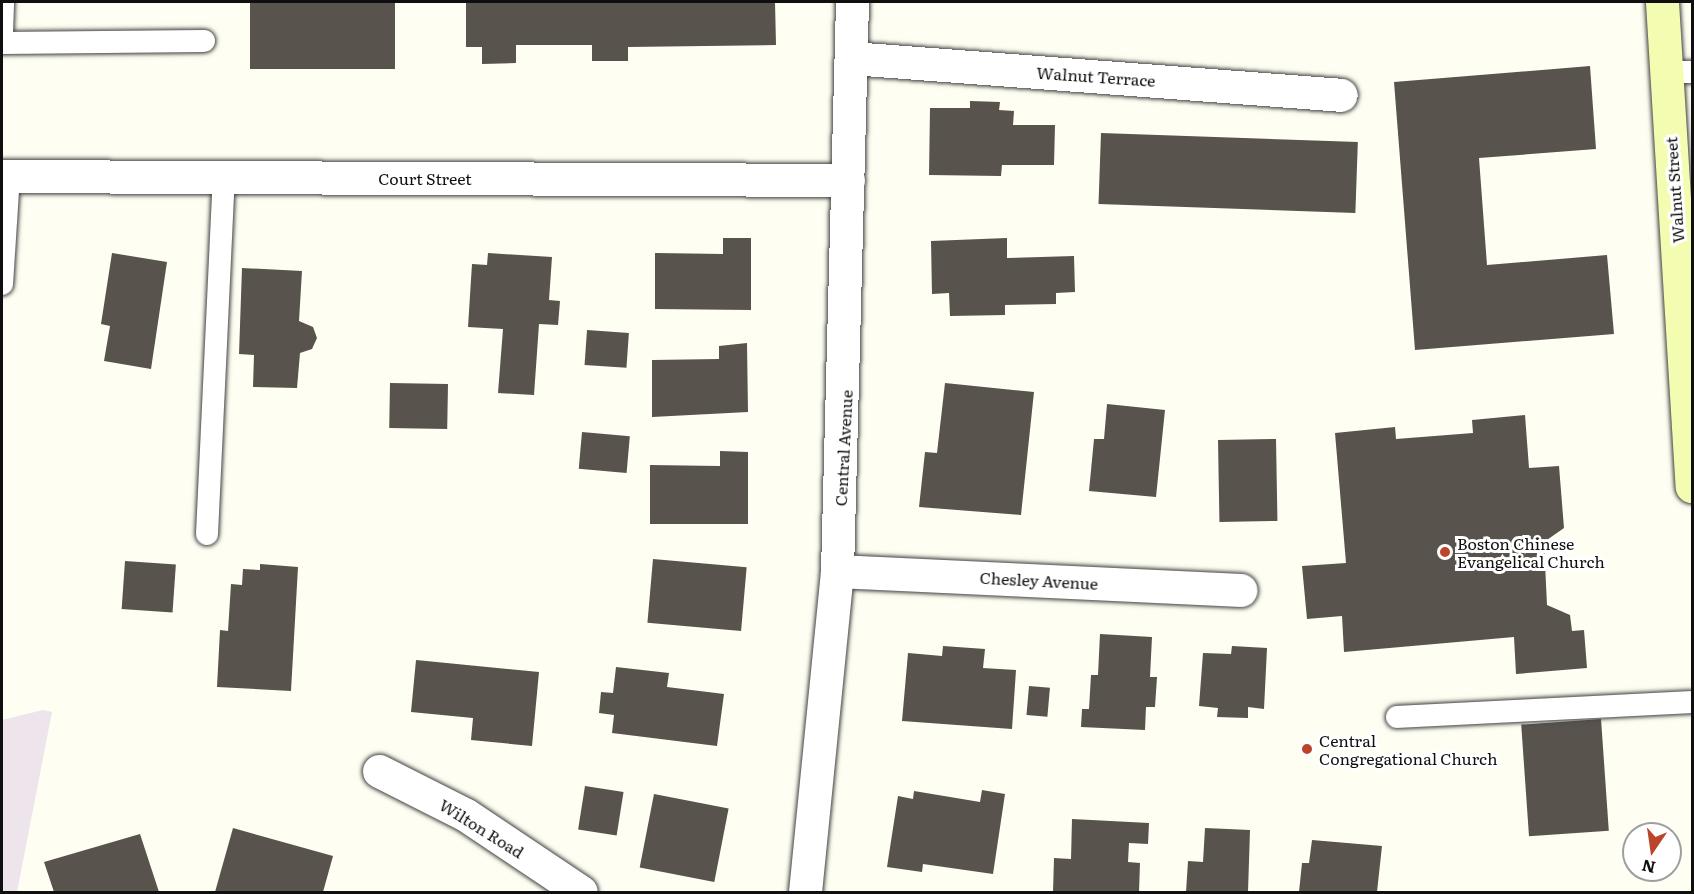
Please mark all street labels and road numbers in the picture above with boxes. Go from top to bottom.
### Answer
street label: Walnut Terrace [1036,62,1156,90]
street label: Walnut Street [1661,136,1687,244]
street label: Court Street [378,168,472,188]
street label: Central Avenue [830,389,856,507]
street label: Chesley Avenue [979,567,1099,593]
street label: Wilton Road [436,794,528,862]

